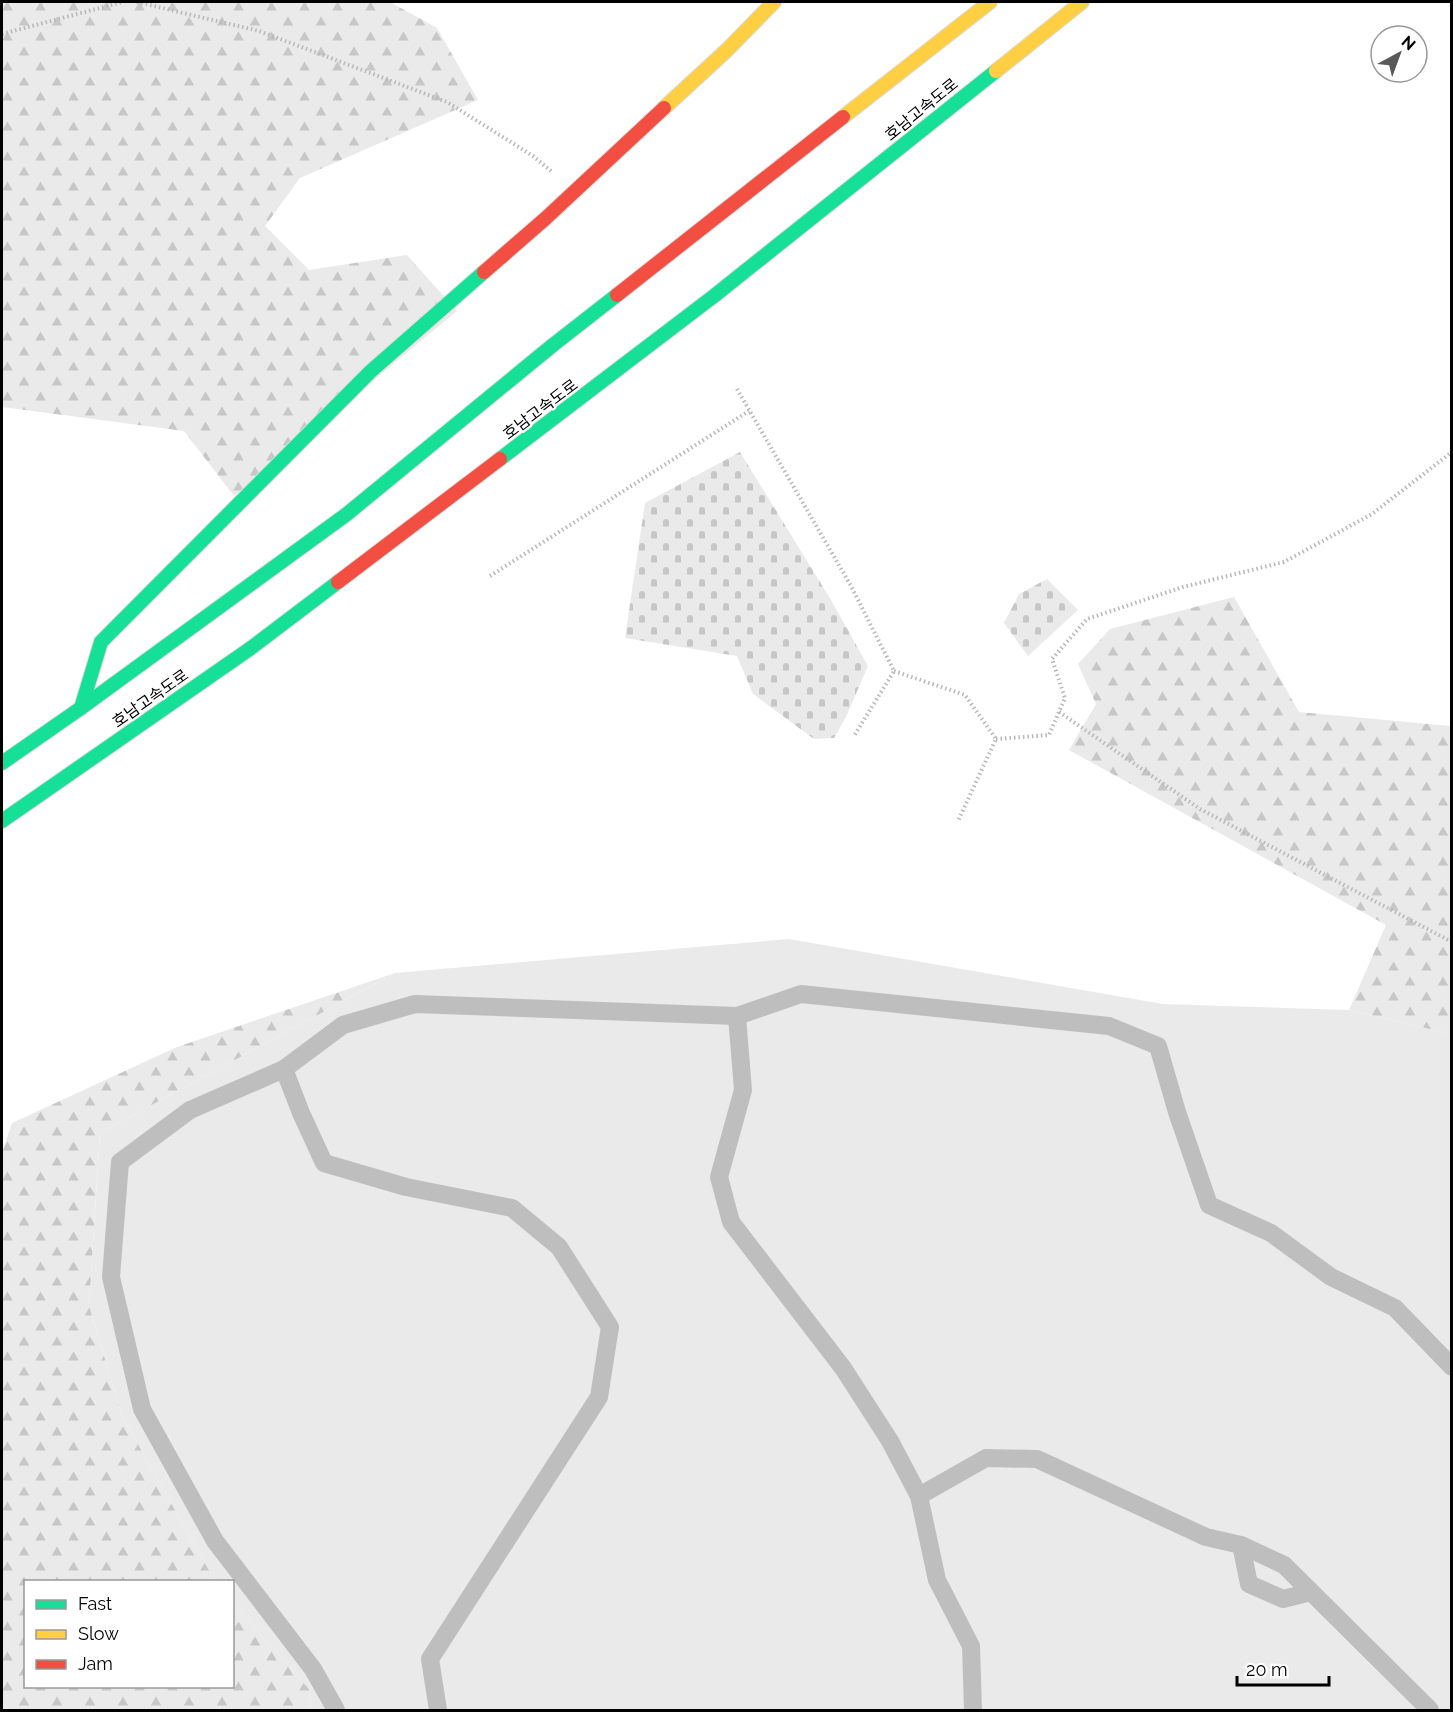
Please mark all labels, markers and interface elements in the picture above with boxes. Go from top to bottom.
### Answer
north arrow [1369,24,1429,84]
text: N [1398,32,1419,54]
street label: 호남고속도로 [881,74,962,145]
street label: 호남고속도로 [499,375,582,444]
street label: 호남고속도로 [109,665,192,732]
legend [24,1580,234,1688]
text: Fast [78,1593,112,1614]
text: Slow [78,1623,119,1644]
scale bar [1237,1649,1328,1687]
text: Jam [78,1653,113,1674]
text: 20 m [1246,1659,1288,1680]

